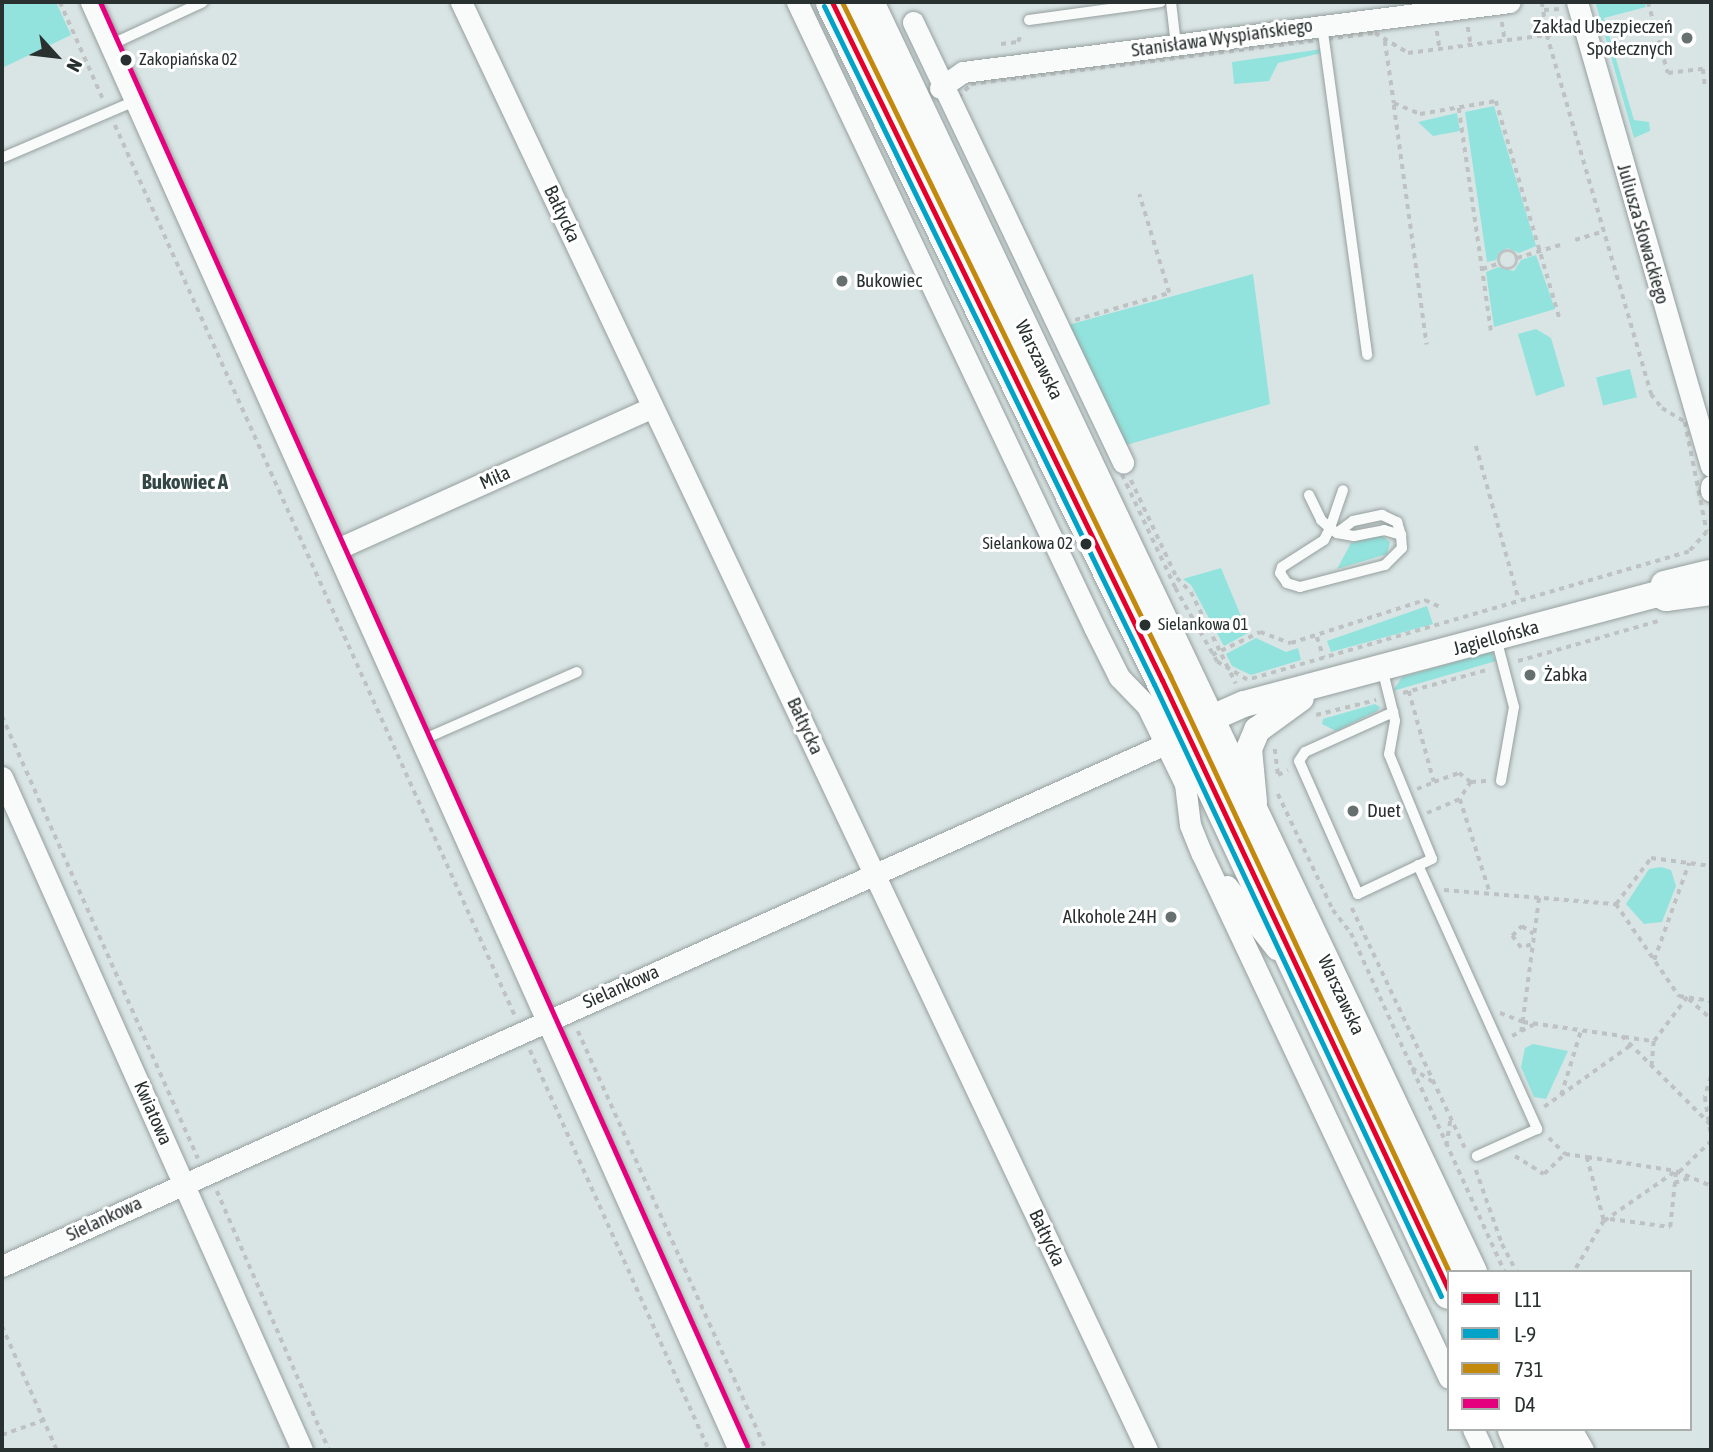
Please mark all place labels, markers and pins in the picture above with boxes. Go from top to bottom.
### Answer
place label: Zakład Ubezpieczeń Społecznych [1533,16,1673,60]
marker: Zakład Ubezpieczeń Społecznych [1679,30,1695,46]
place label: Zakopiańska 02 [139,50,237,70]
marker: Zakopiańska 02 [119,53,133,67]
place label: Bukowiec [856,270,922,292]
marker: Bukowiec [834,273,850,289]
place label: Sielankowa 02 [982,534,1073,554]
marker: Sielankowa 02 [1079,537,1093,551]
place label: Sielankowa 01 [1158,615,1249,635]
marker: Sielankowa 01 [1138,618,1152,632]
place label: Żabka [1544,664,1588,686]
marker: Żabka [1522,667,1538,683]
place label: Duet [1367,800,1401,822]
marker: Duet [1345,803,1361,819]
place label: Alkohole 24H [1063,906,1157,928]
marker: Alkohole 24H [1163,909,1179,925]

